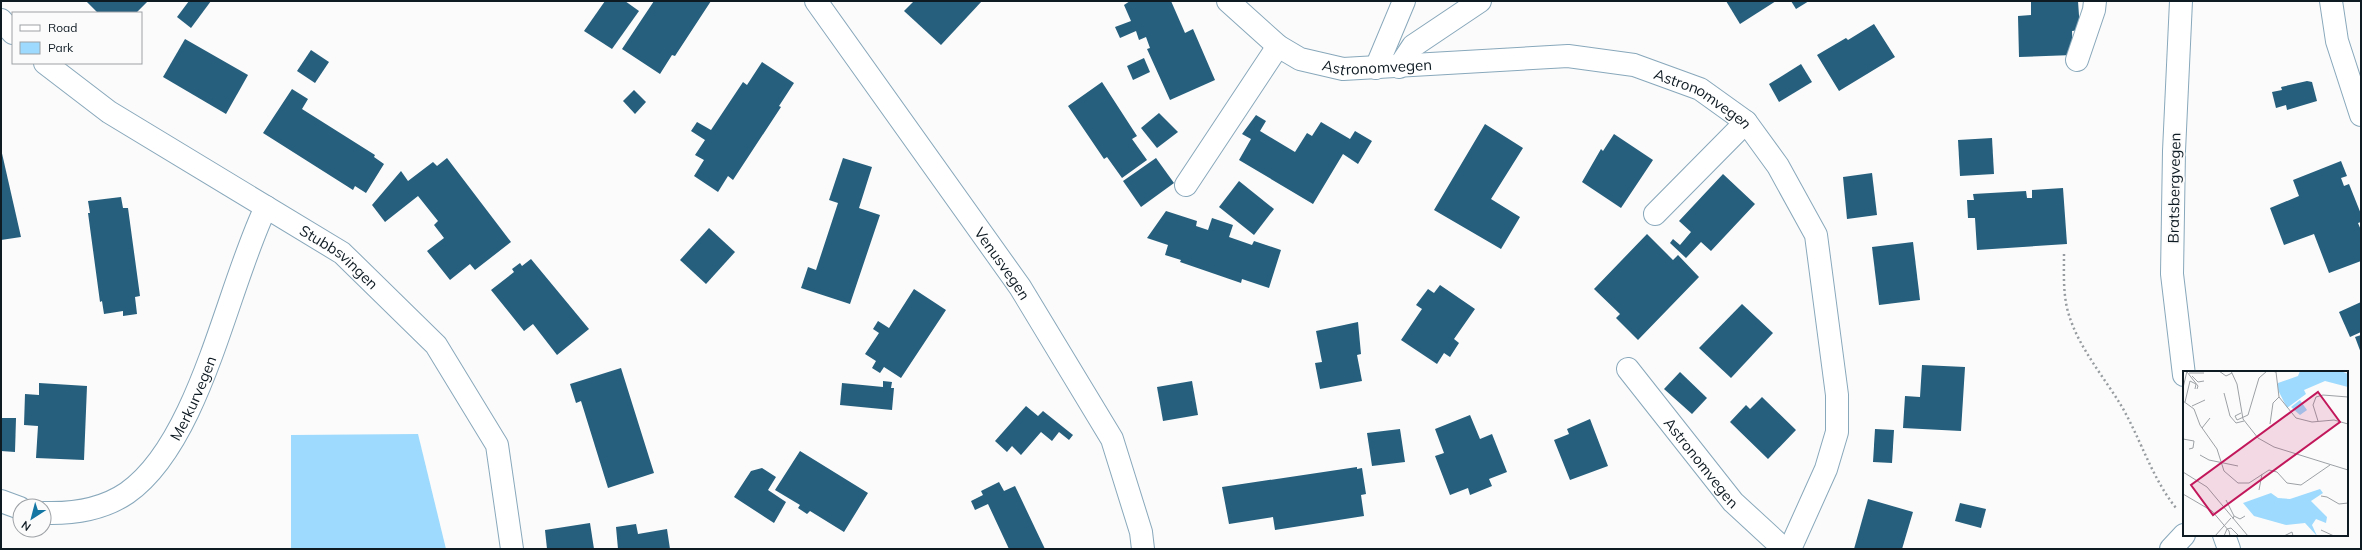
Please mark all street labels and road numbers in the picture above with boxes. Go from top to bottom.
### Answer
street label: Astronomvegen [1320,54,1432,79]
street label: Astronomvegen [1651,64,1757,132]
street label: Bratsbergvegen [2164,132,2184,244]
street label: Stubbsvingen [297,220,383,293]
street label: Venusvegen [971,223,1035,303]
street label: Merkurvegen [165,353,220,444]
street label: Astronomvegen [1660,413,1743,512]

